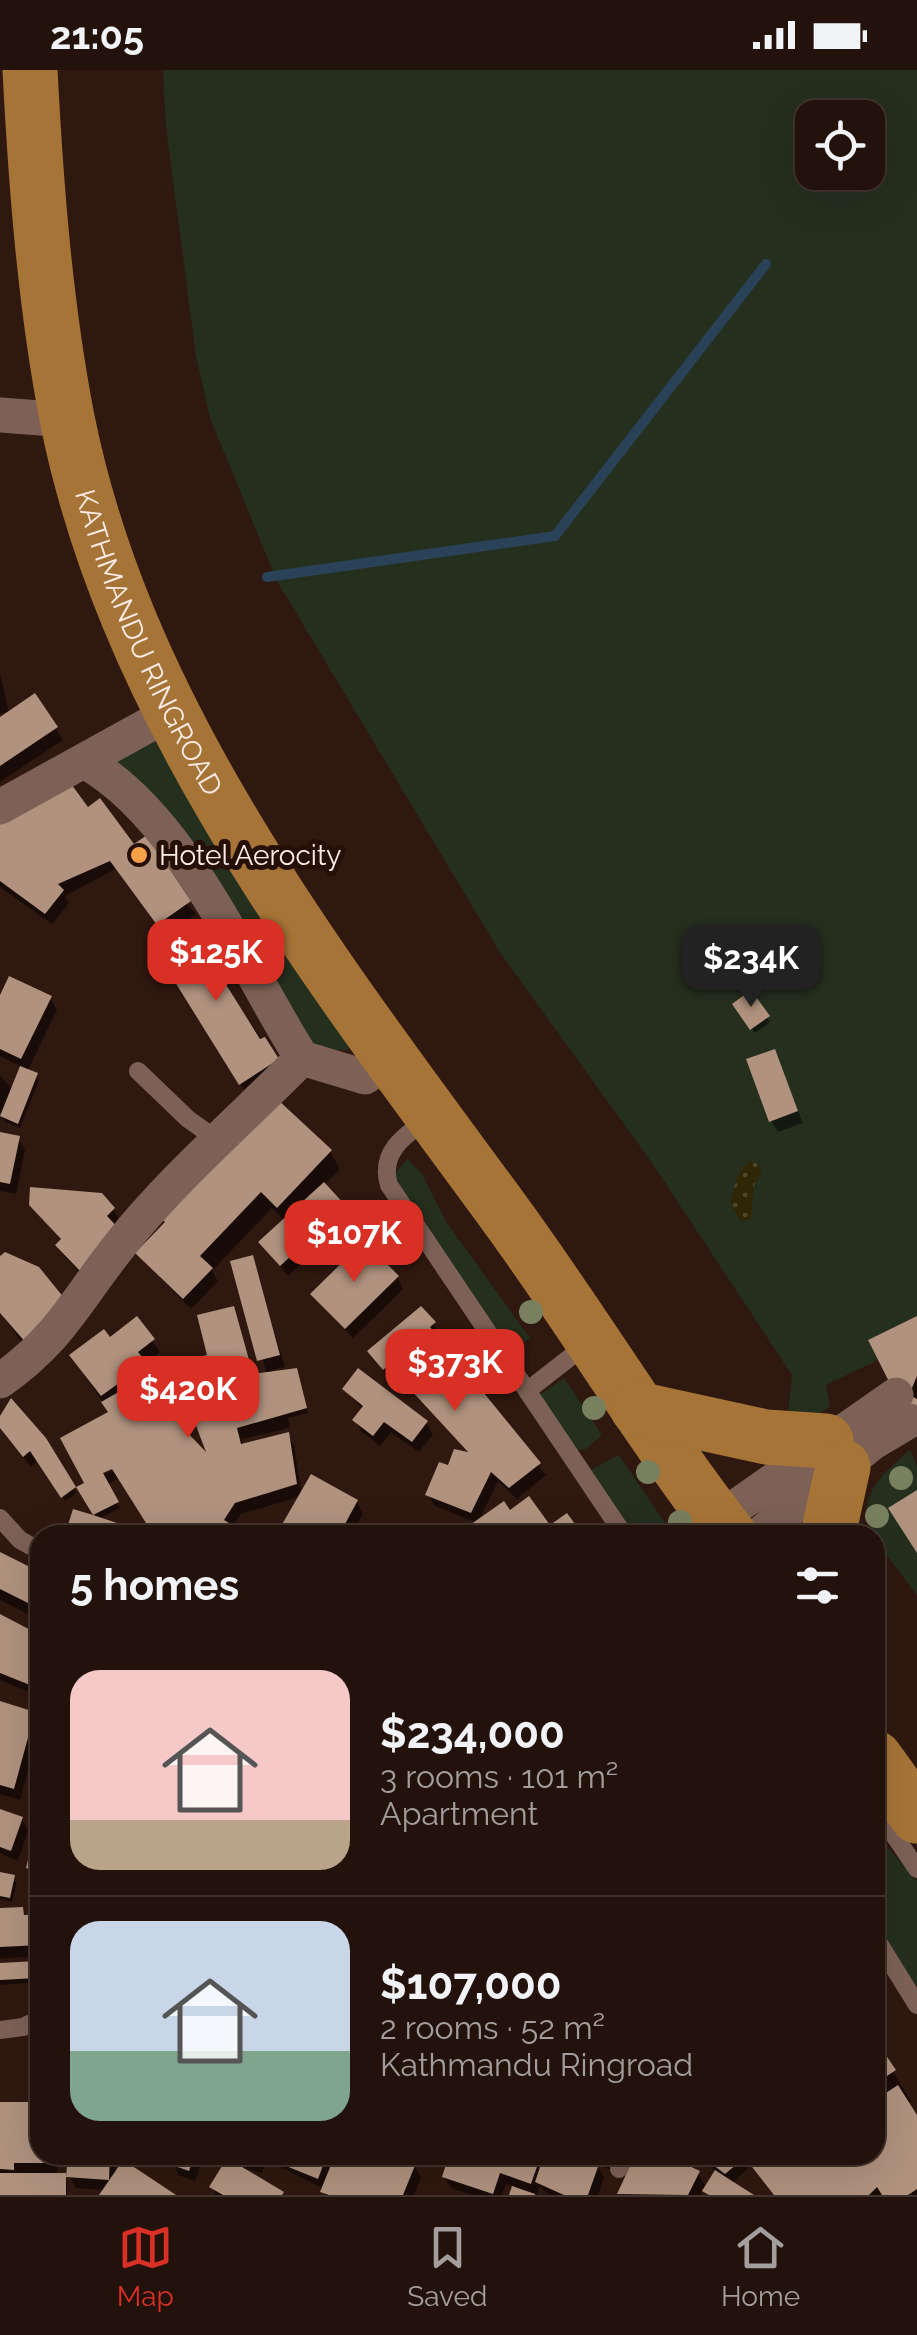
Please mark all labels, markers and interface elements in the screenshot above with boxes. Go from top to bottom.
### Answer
text: 21:05 [50,13,144,58]
map controls [795,100,885,190]
button: locate [795,100,885,190]
street label: KATHMANDU RINGROAD [68,486,230,801]
place label: Hotel Aerocity [159,839,342,872]
marker: Hotel Aerocity [128,844,150,866]
pin: $125K [146,919,286,1004]
pin: $234K [681,925,821,1010]
text: $125K [169,933,263,970]
text: $234K [703,939,799,976]
pin: $107K [284,1200,424,1285]
text: $107K [306,1214,402,1251]
pin: $373K [385,1329,525,1414]
text: $373K [407,1343,503,1380]
pin: $420K [118,1356,258,1441]
text: $420K [139,1370,237,1407]
icon: filters [790,1558,845,1613]
text: 5 homes [70,1561,239,1610]
text: $234,000 [380,1709,565,1758]
icon: home [150,1710,270,1830]
text: 3 rooms · 101 m² [380,1758,618,1795]
text: Apartment [380,1795,538,1832]
text: $107,000 [380,1960,562,2009]
icon: home [150,1961,270,2081]
text: 2 rooms · 52 m² [380,2009,605,2046]
text: Kathmandu Ringroad [380,2046,693,2083]
tab: Map [117,2220,174,2313]
tab: Saved [407,2220,487,2313]
tab: Home [721,2220,800,2313]

